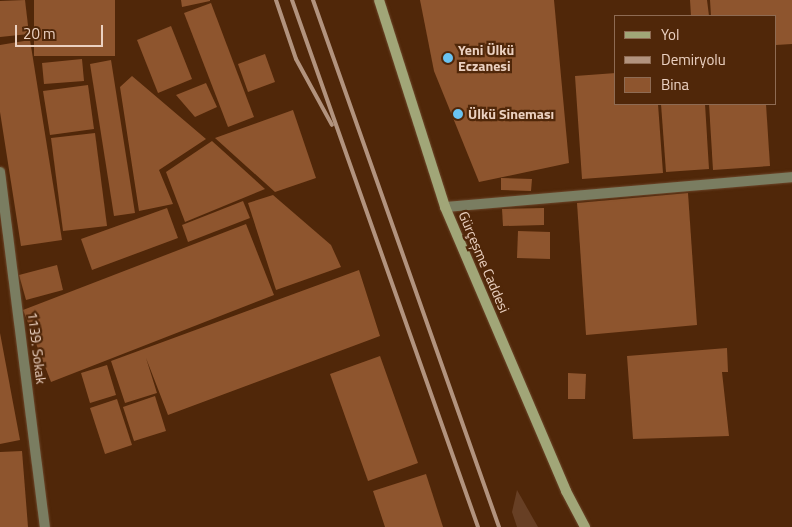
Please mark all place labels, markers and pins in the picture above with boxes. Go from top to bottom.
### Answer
place label: Yeni Ülkü Eczanesi [458,42,514,74]
marker: Yeni Ülkü Eczanesi [442,52,454,64]
place label: Ülkü Sineması [468,106,554,122]
marker: Ülkü Sineması [452,108,464,120]

